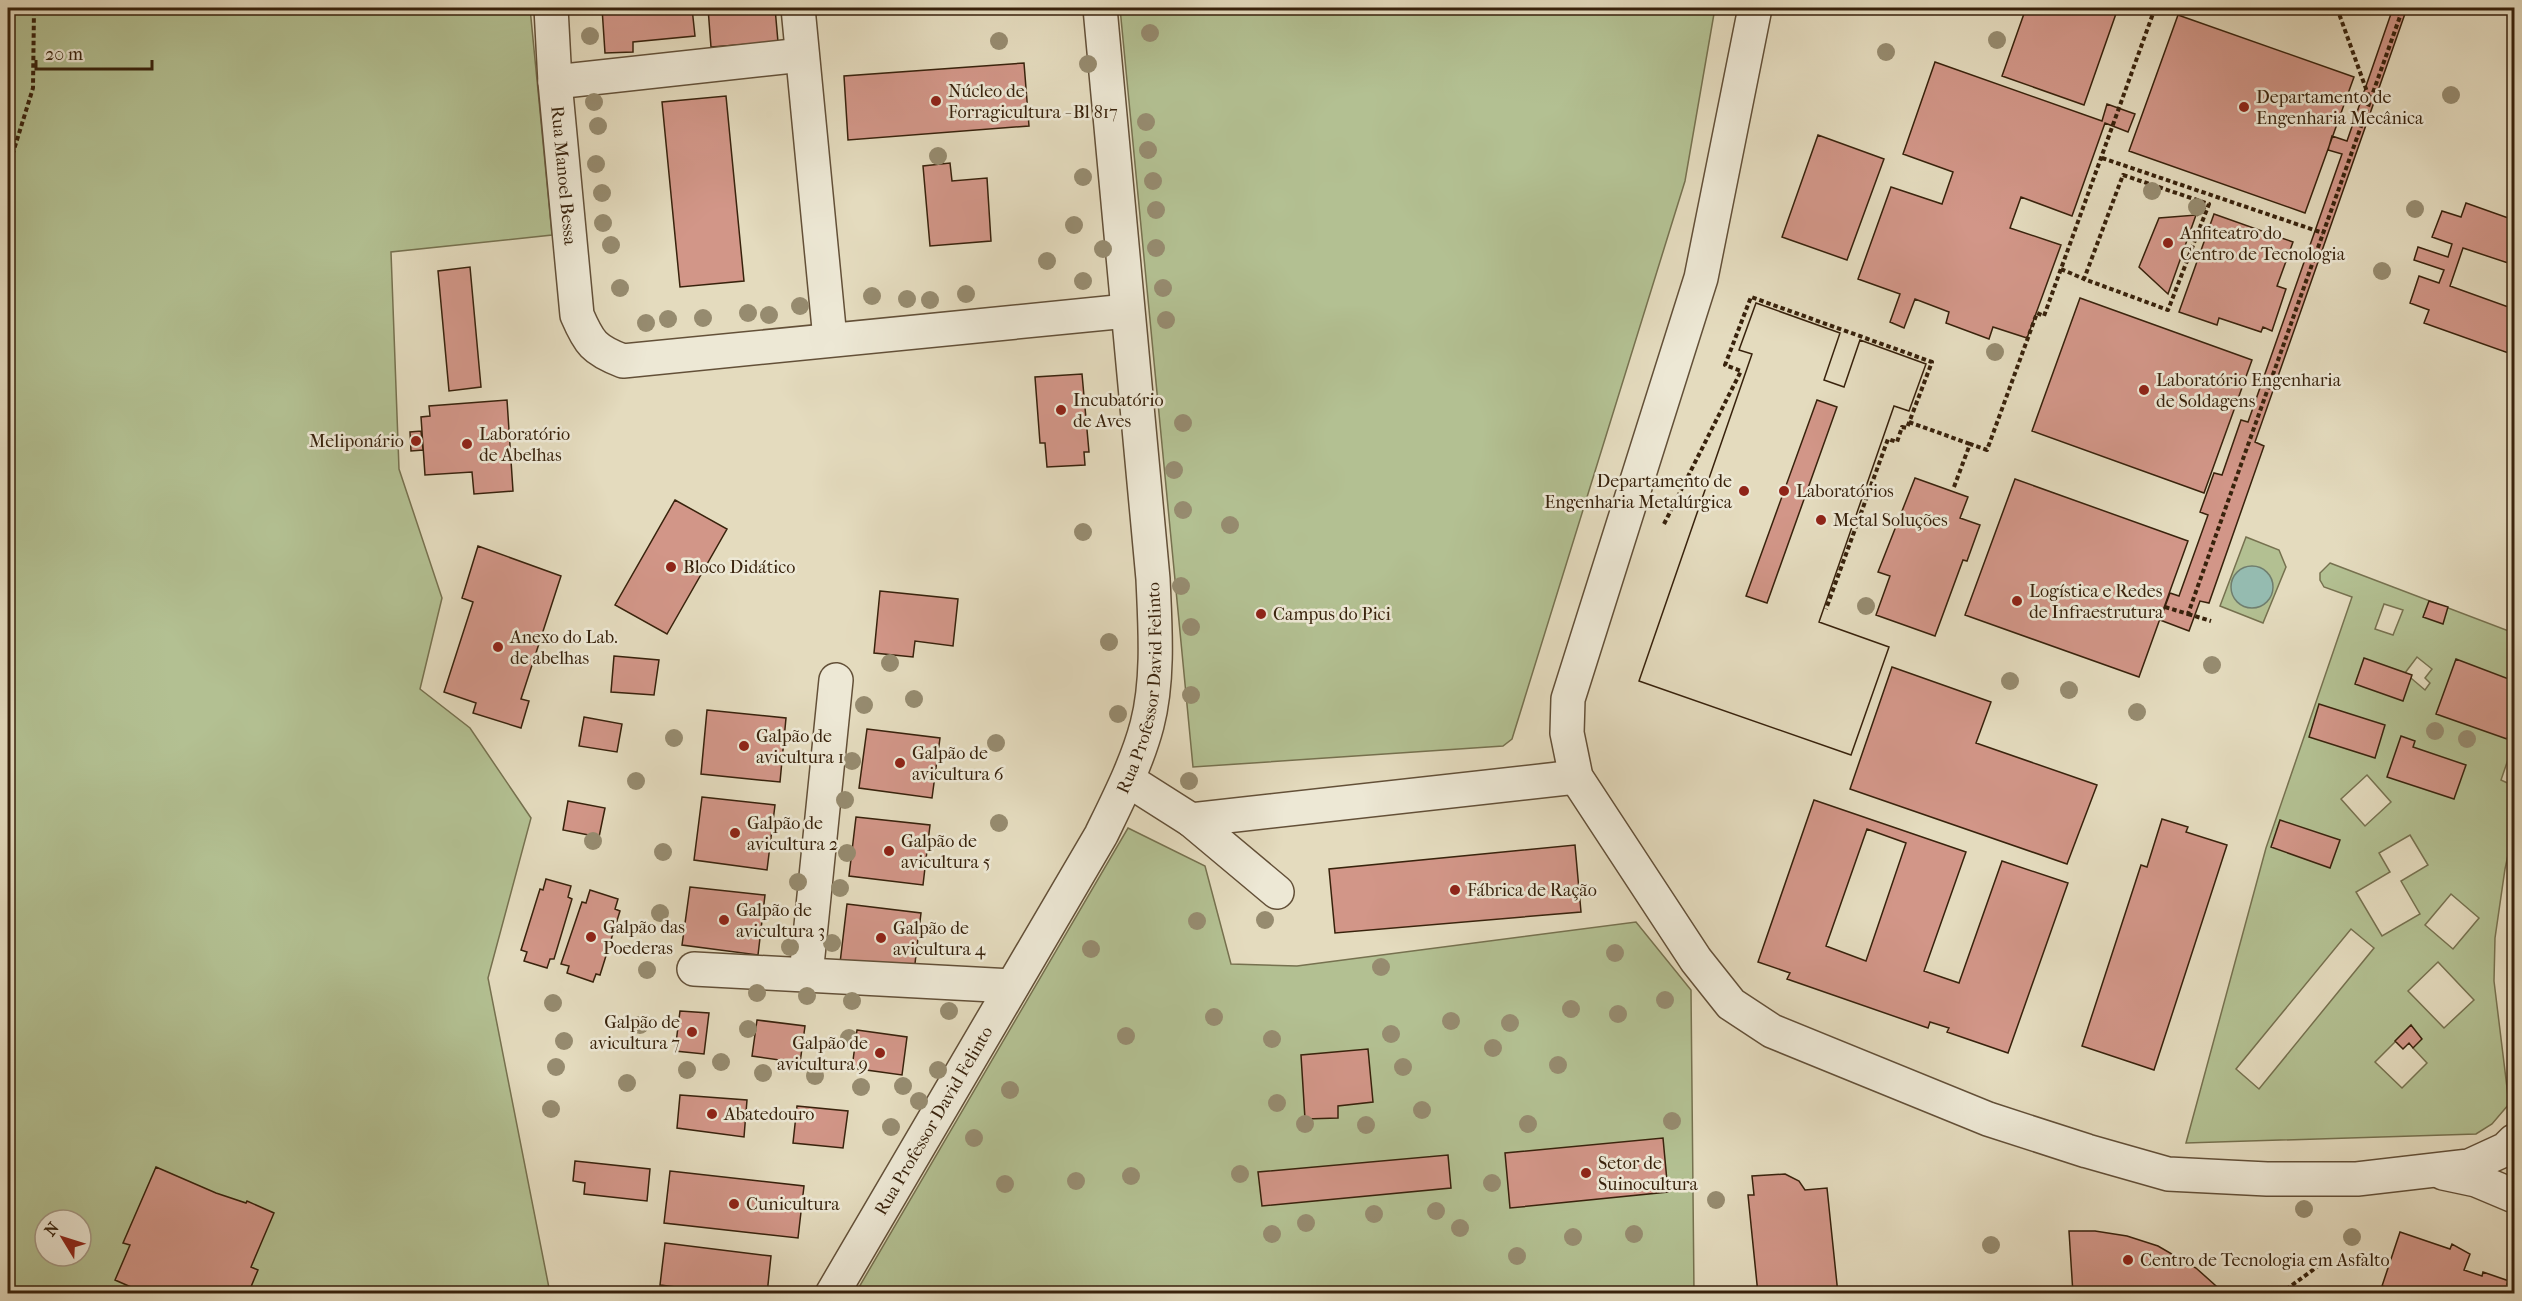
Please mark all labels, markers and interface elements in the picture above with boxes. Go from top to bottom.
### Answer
scale bar [36,33,152,71]
text: 20 m [45,44,83,65]
place label: Núcleo de Forragicultura - Bl 817 [948,81,1118,123]
place label: Departamento de Engenharia Mecânica [2256,87,2424,129]
marker: Núcleo de Forragicultura - Bl 817 [929,94,943,108]
marker: Departamento de Engenharia Mecânica [2237,100,2251,114]
street label: Rua Manoel Bessa [546,105,580,247]
place label: Anfiteatro do Centro de Tecnologia [2179,223,2346,265]
marker: Anfiteatro do Centro de Tecnologia [2161,236,2175,250]
place label: Laboratório Engenharia de Soldagens [2156,370,2342,412]
marker: Laboratório Engenharia de Soldagens [2137,383,2151,397]
place label: Incubatório de Aves [1073,390,1164,432]
marker: Incubatório de Aves [1054,403,1068,417]
place label: Laboratório de Abelhas [479,424,570,466]
place label: Meliponário [309,431,404,452]
marker: Meliponário [409,434,423,448]
marker: Laboratório de Abelhas [460,437,474,451]
place label: Departamento de Engenharia Metalúrgica [1544,471,1733,513]
place label: Laboratórios [1796,481,1894,502]
marker: Departamento de Engenharia Metalúrgica [1737,484,1751,498]
marker: Laboratórios [1777,484,1791,498]
place label: Metal Soluções [1833,510,1948,531]
marker: Metal Soluções [1814,513,1828,527]
place label: Bloco Didático [683,557,795,578]
marker: Bloco Didático [664,560,678,574]
place label: Logística e Redes de Infraestrutura [2029,581,2164,623]
street label: Rua Professor David Felinto [1112,582,1166,797]
marker: Logística e Redes de Infraestrutura [2010,594,2024,608]
place label: Campus do Pici [1273,604,1392,625]
marker: Campus do Pici [1254,607,1268,621]
place label: Anexo do Lab. de abelhas [509,627,618,669]
marker: Anexo do Lab. de abelhas [491,640,505,654]
place label: Galpão de avicultura 1 [756,726,844,768]
marker: Galpão de avicultura 1 [737,739,751,753]
place label: Galpão de avicultura 6 [912,743,1004,785]
marker: Galpão de avicultura 6 [893,756,907,770]
place label: Galpão de avicultura 2 [747,813,838,855]
marker: Galpão de avicultura 2 [728,826,742,840]
place label: Galpão de avicultura 5 [901,831,991,873]
marker: Galpão de avicultura 5 [882,844,896,858]
place label: Fábrica de Ração [1467,880,1597,901]
marker: Fábrica de Ração [1448,883,1462,897]
place label: Galpão de avicultura 3 [736,900,825,942]
marker: Galpão de avicultura 3 [717,913,731,927]
place label: Galpão das Poederas [603,917,685,959]
place label: Galpão de avicultura 4 [893,918,986,960]
marker: Galpão das Poederas [584,930,598,944]
marker: Galpão de avicultura 4 [874,931,888,945]
place label: Galpão de avicultura 7 [590,1012,680,1054]
street label: Rua Professor David Felinto [871,1023,998,1219]
marker: Galpão de avicultura 7 [685,1025,699,1039]
place label: Galpão de avicultura 9 [777,1033,868,1075]
marker: Galpão de avicultura 9 [873,1046,887,1060]
place label: Abatedouro [723,1104,814,1125]
marker: Abatedouro [705,1107,719,1121]
place label: Setor de Suinocultura [1598,1153,1698,1195]
marker: Setor de Suinocultura [1579,1166,1593,1180]
place label: Cunicultura [746,1194,840,1215]
marker: Cunicultura [727,1197,741,1211]
north arrow [33,1208,93,1268]
text: N [40,1218,63,1240]
place label: Centro de Tecnologia em Asfalto [2140,1250,2390,1271]
marker: Centro de Tecnologia em Asfalto [2121,1253,2135,1267]

